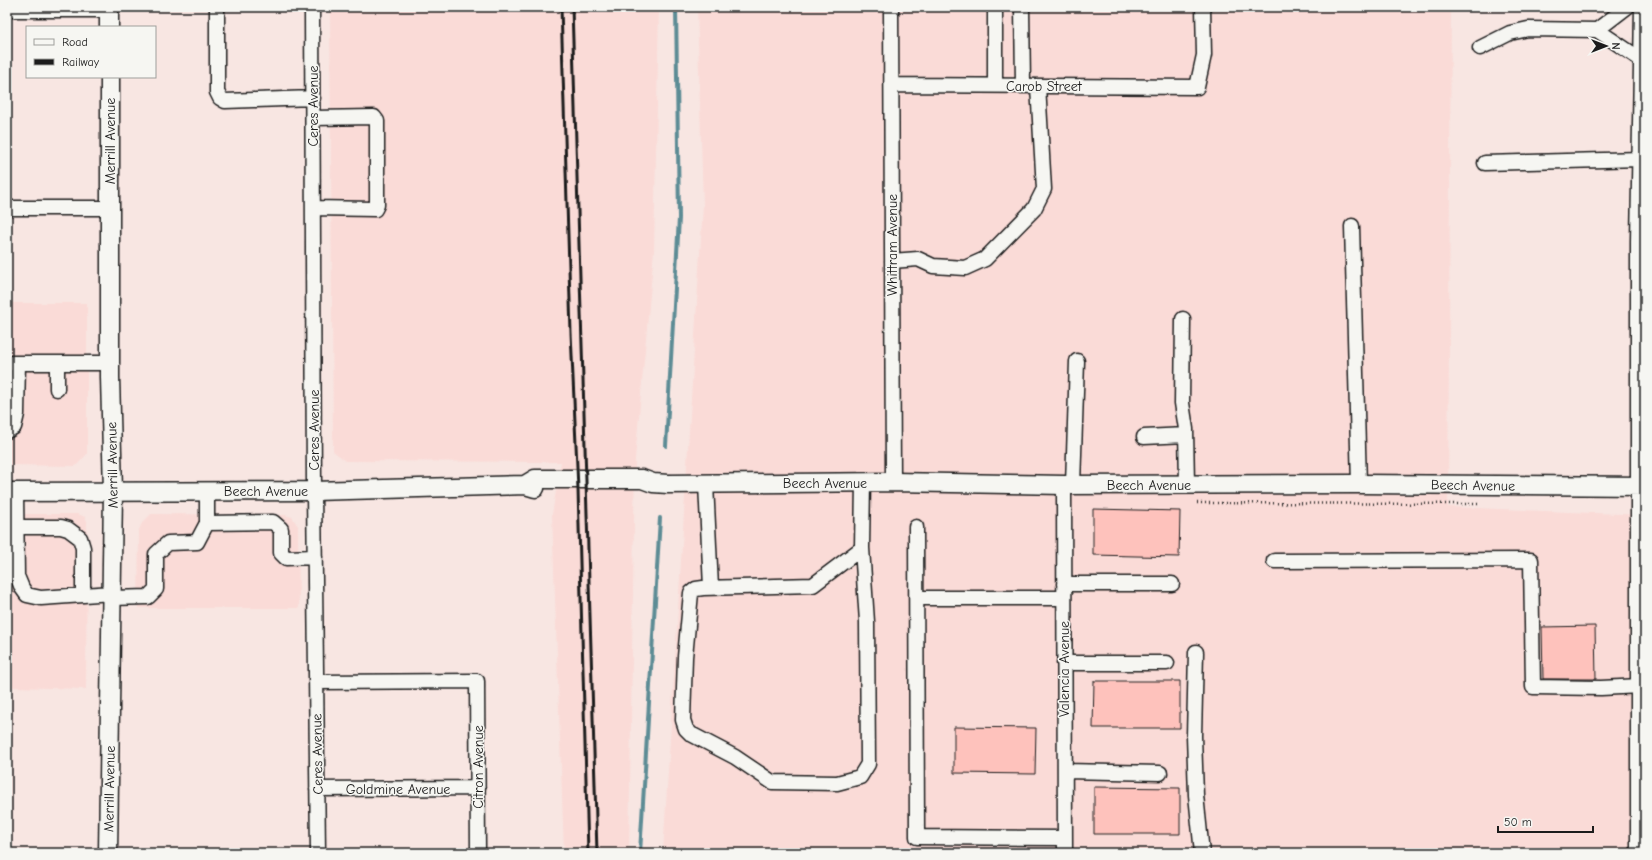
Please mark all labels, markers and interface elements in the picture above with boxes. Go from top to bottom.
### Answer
legend [26,26,156,78]
north arrow [1586,26,1626,66]
text: Road [62,35,88,49]
text: N [1609,42,1622,50]
text: Railway [62,55,100,69]
street label: Ceres Avenue [305,65,322,147]
street label: Carob Street [1006,78,1083,95]
street label: Merrill Avenue [102,98,119,184]
street label: Whittram Avenue [884,194,901,296]
street label: Ceres Avenue [306,389,323,471]
street label: Merrill Avenue [103,422,122,508]
street label: Beech Avenue [783,475,867,492]
street label: Beech Avenue [1431,476,1515,495]
street label: Beech Avenue [1107,477,1191,494]
street label: Beech Avenue [224,483,308,500]
street label: Valencia Avenue [1056,621,1073,717]
street label: Ceres Avenue [308,713,327,795]
street label: Citron Avenue [470,725,487,809]
street label: Merrill Avenue [100,746,119,832]
street label: Goldmine Avenue [346,781,450,798]
scale bar [1498,808,1593,834]
text: 50 m [1504,815,1532,829]

